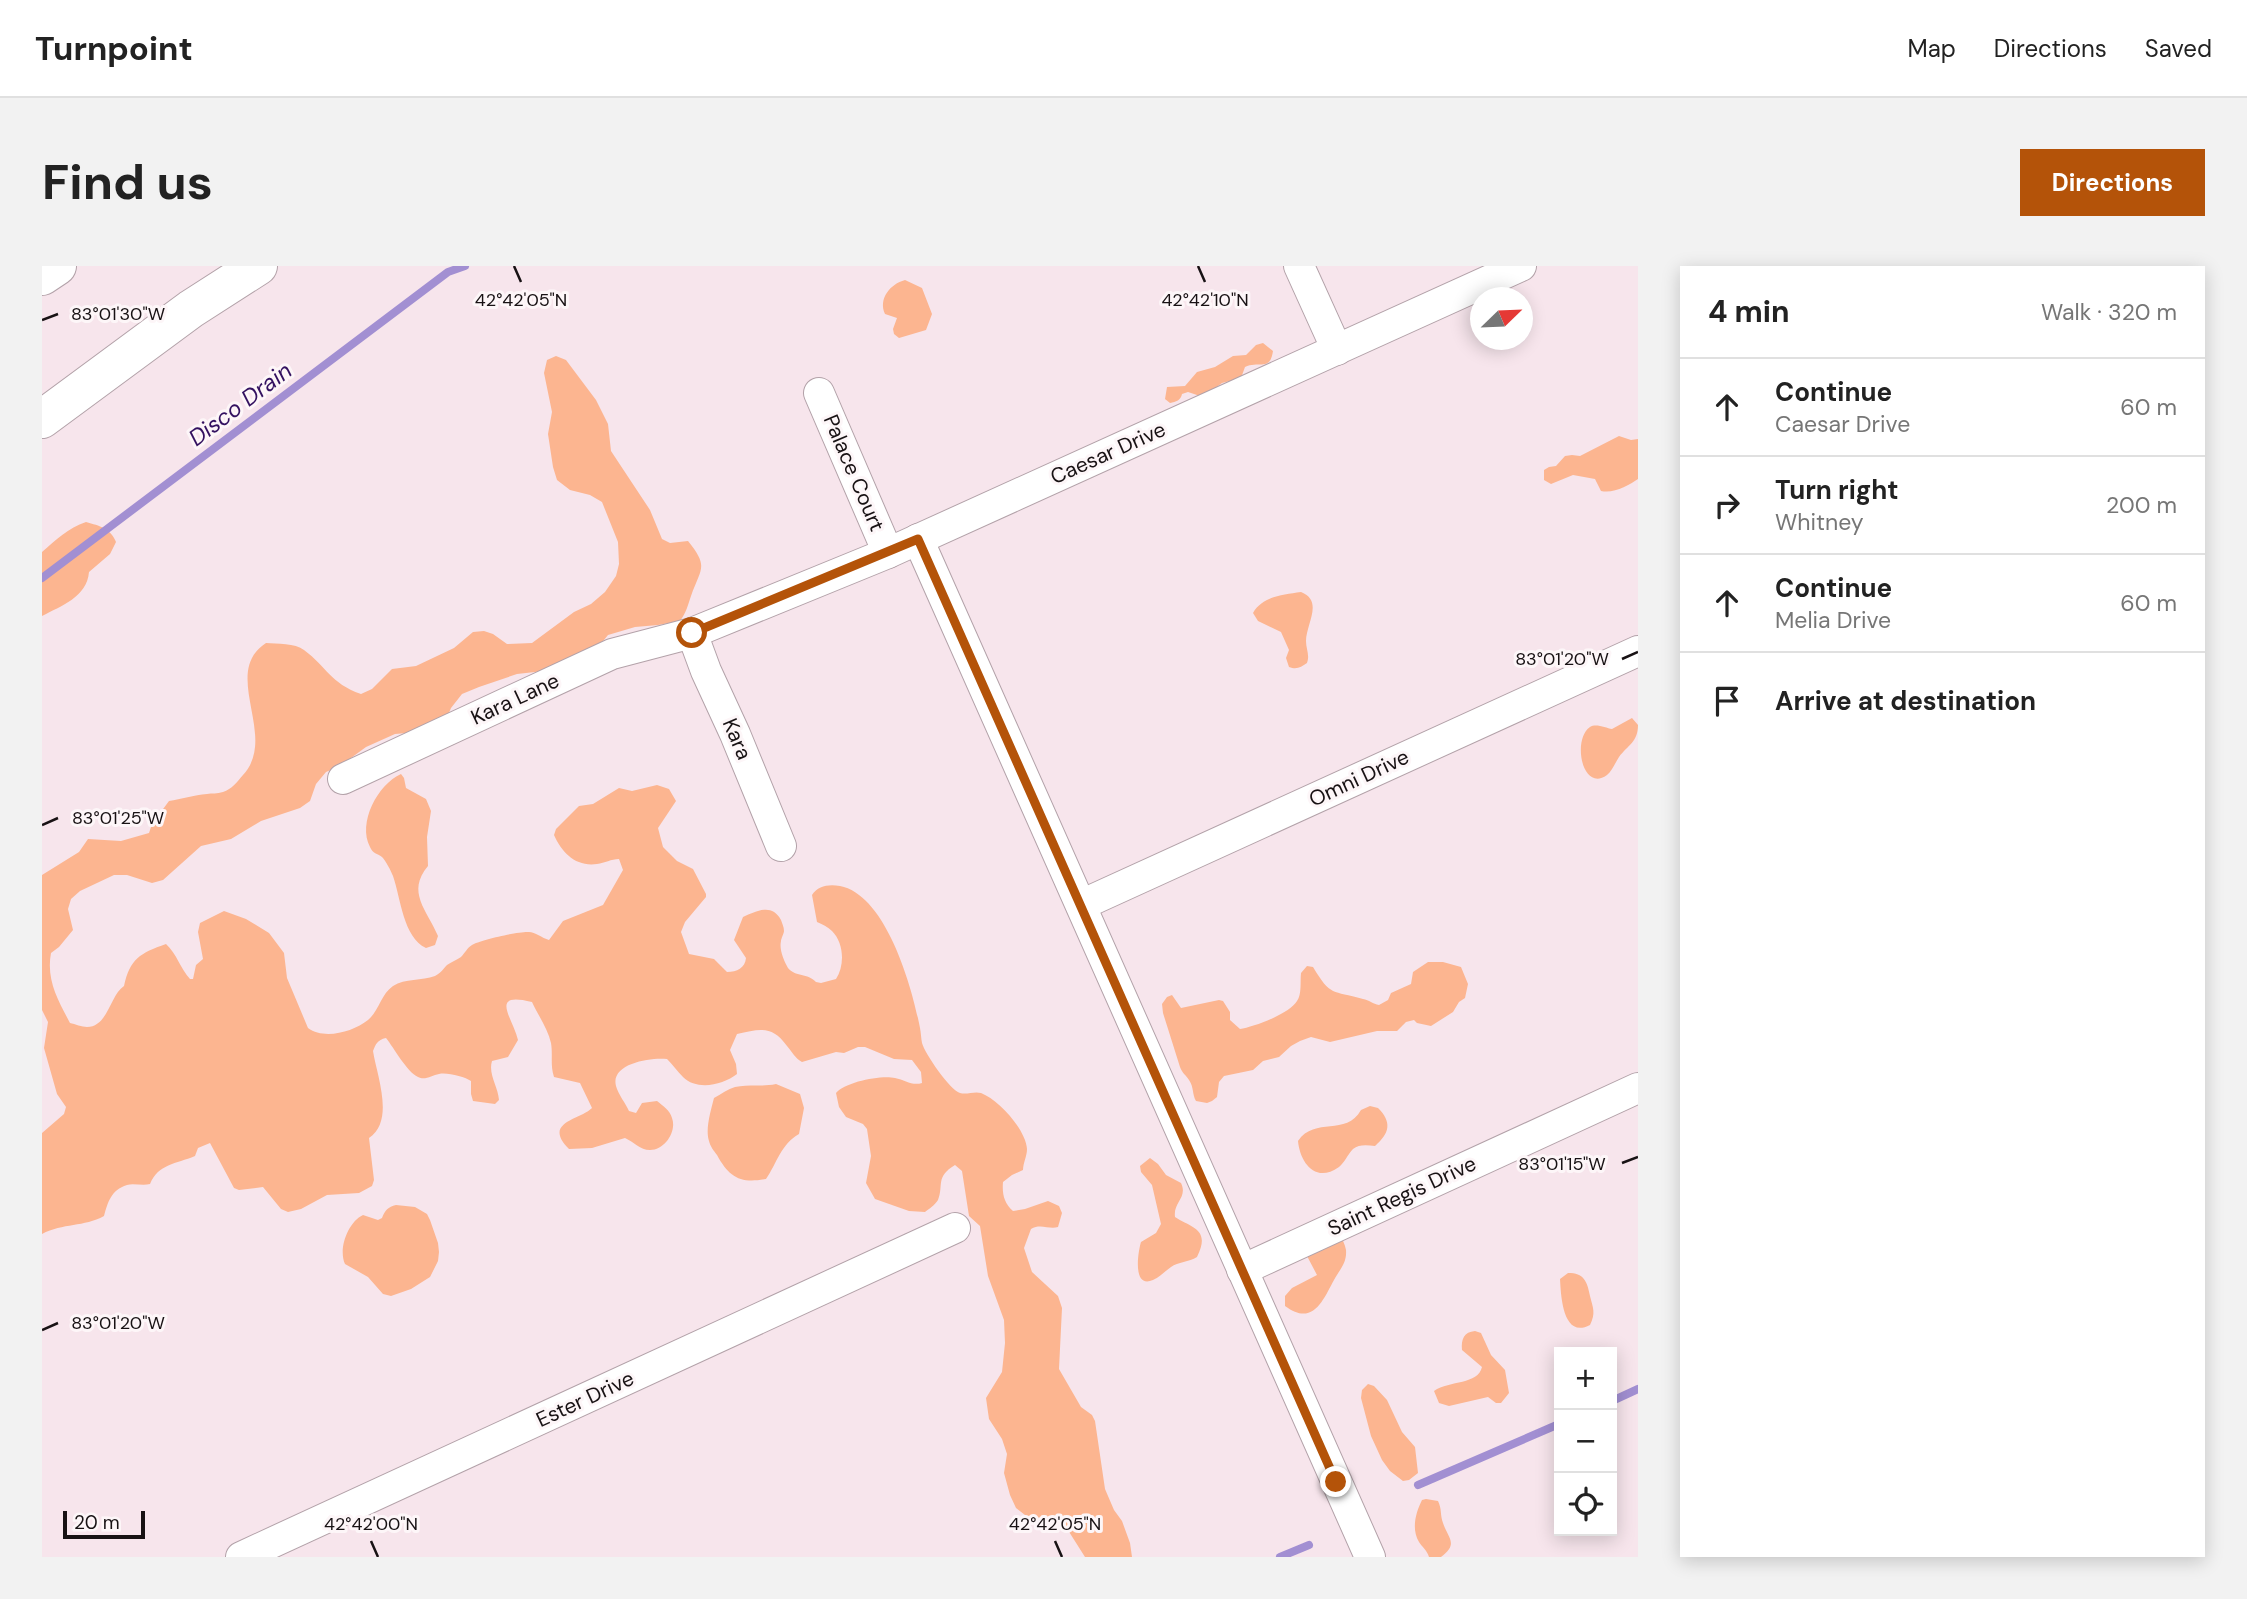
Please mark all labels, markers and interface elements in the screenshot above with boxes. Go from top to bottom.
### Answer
text: Turnpoint [35,27,193,70]
text: Map [1908,33,1956,64]
text: Directions [1994,33,2107,64]
text: Saved [2145,33,2212,64]
button: Directions [2020,149,2205,216]
text: Find us [42,150,213,214]
north arrow [1470,287,1533,350]
text: 42°42'05"N [475,288,567,312]
text: 42°42'10"N [1161,288,1249,312]
text: 4 min [1708,292,1790,331]
text: Walk · 320 m [2041,297,2177,327]
text: 83°01'30"W [71,302,165,326]
water label: Disco Drain [182,355,298,453]
text: Continue [1775,375,1892,409]
icon: ahead [1708,388,1746,426]
text: 60 m [2120,392,2177,422]
text: Caesar Drive [1775,409,1910,439]
street label: Palace Court [817,410,891,536]
street label: Caesar Drive [1046,415,1170,491]
text: Turn right [1775,473,1899,507]
icon: right [1708,486,1746,524]
text: 200 m [2106,490,2177,520]
text: Whitney [1775,507,1864,537]
text: Continue [1775,571,1892,605]
icon: ahead [1708,584,1746,622]
text: 60 m [2120,588,2177,618]
text: Melia Drive [1775,605,1891,635]
route start [676,617,707,648]
text: 83°01'20"W [1515,647,1609,671]
street label: Kara Lane [466,666,564,732]
icon: arrive [1708,682,1746,720]
text: Arrive at destination [1775,684,2036,718]
street label: Kara [716,714,758,764]
street label: Omni Drive [1304,743,1414,813]
text: 83°01'25"W [72,806,164,830]
street label: Saint Regis Drive [1323,1149,1481,1243]
text: 83°01'15"W [1518,1152,1606,1176]
text: 83°01'20"W [71,1311,165,1335]
map controls [1554,1347,1617,1536]
button: + [1554,1347,1617,1410]
street label: Ester Drive [532,1364,639,1434]
button: − [1554,1410,1617,1473]
route end [1320,1466,1351,1497]
button: locate [1554,1473,1617,1536]
scale bar [63,1508,145,1540]
text: 20 m [74,1510,120,1535]
text: 42°42'00"N [324,1512,418,1536]
text: 42°42'05"N [1009,1512,1101,1536]

